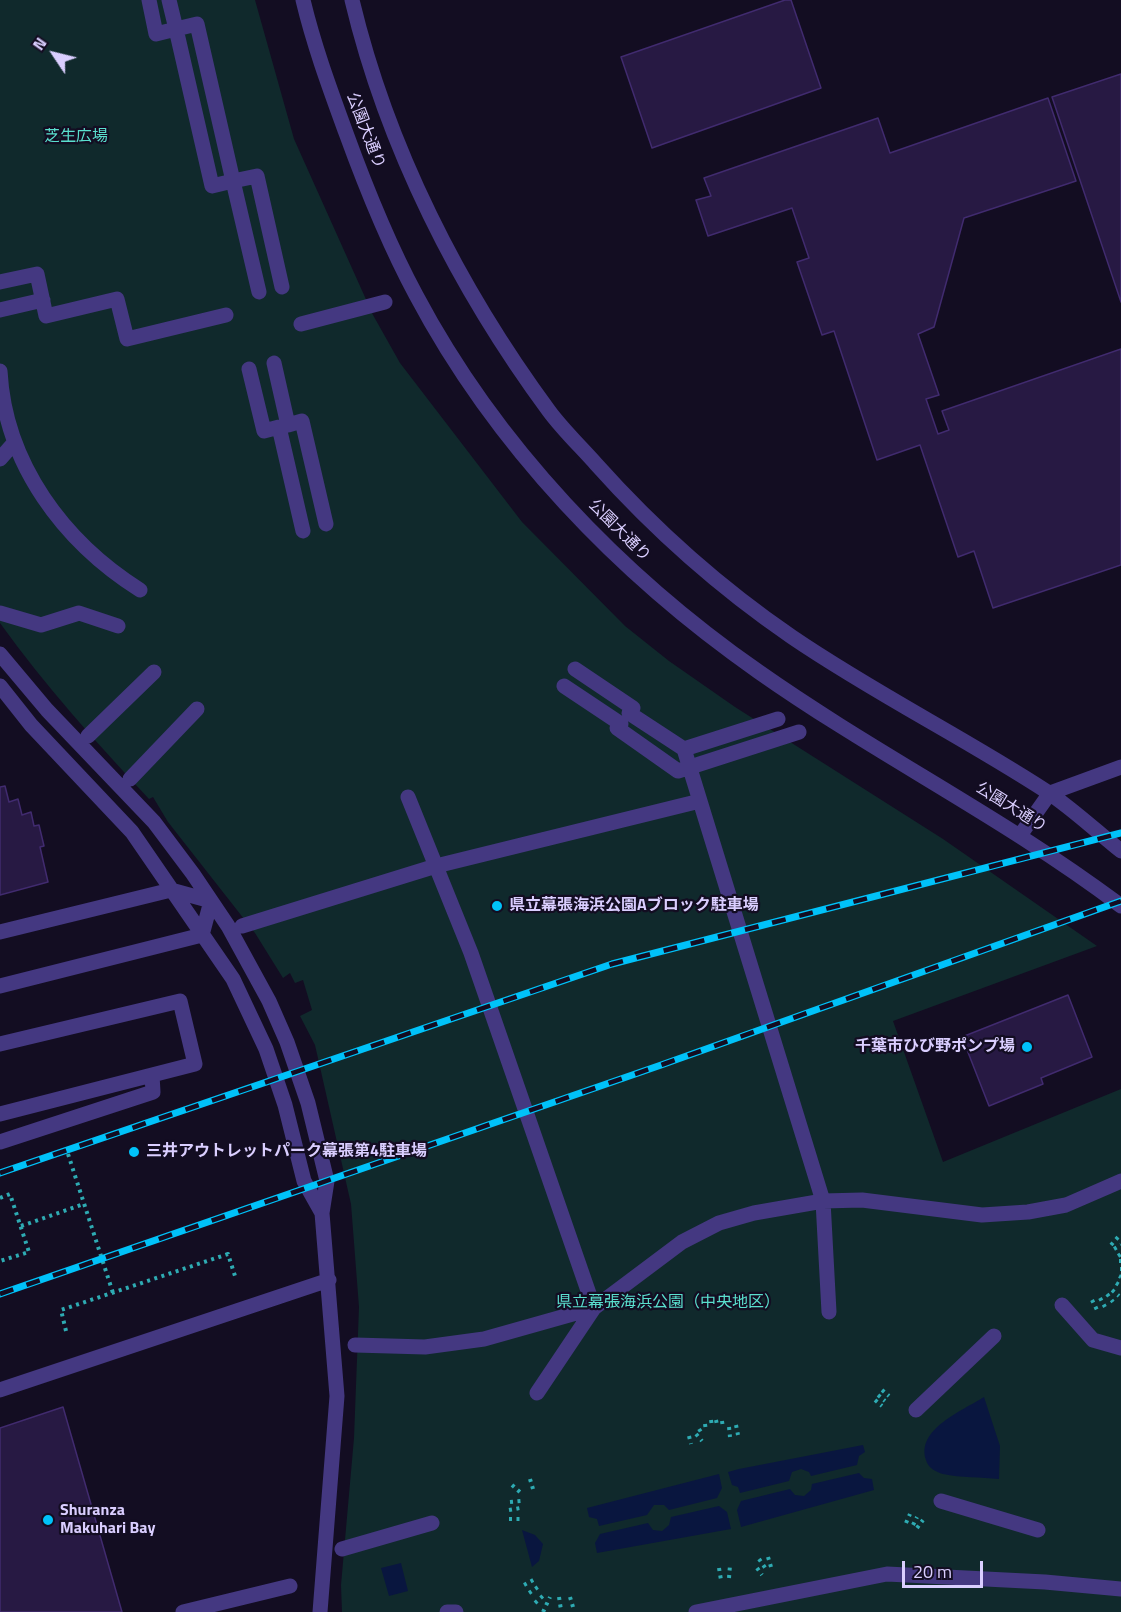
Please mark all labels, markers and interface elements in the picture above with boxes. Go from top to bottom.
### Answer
north arrow [24,24,84,84]
text: N [26,32,52,55]
street label: 公園大通り [342,90,388,172]
park label: 芝生広場 [44,127,108,147]
street label: 公園大通り [584,496,654,566]
street label: 公園大通り [972,779,1050,837]
place label: 県立幕張海浜公園Aブロック駐車場 [509,896,759,916]
marker: 県立幕張海浜公園Aブロック駐車場 [490,899,504,913]
place label: 千葉市ひび野ポンプ場 [855,1037,1015,1057]
marker: 千葉市ひび野ポンプ場 [1020,1040,1034,1054]
place label: 三井アウトレットパーク幕張第4駐車場 [146,1142,427,1162]
marker: 三井アウトレットパーク幕張第4駐車場 [127,1145,141,1159]
park label: 県立幕張海浜公園（中央地区） [556,1293,780,1313]
place label: Shuranza Makuhari Bay [60,1501,155,1539]
marker: Shuranza Makuhari Bay [41,1513,55,1527]
scale bar [905,1549,986,1587]
text: 20 m [913,1558,952,1585]

